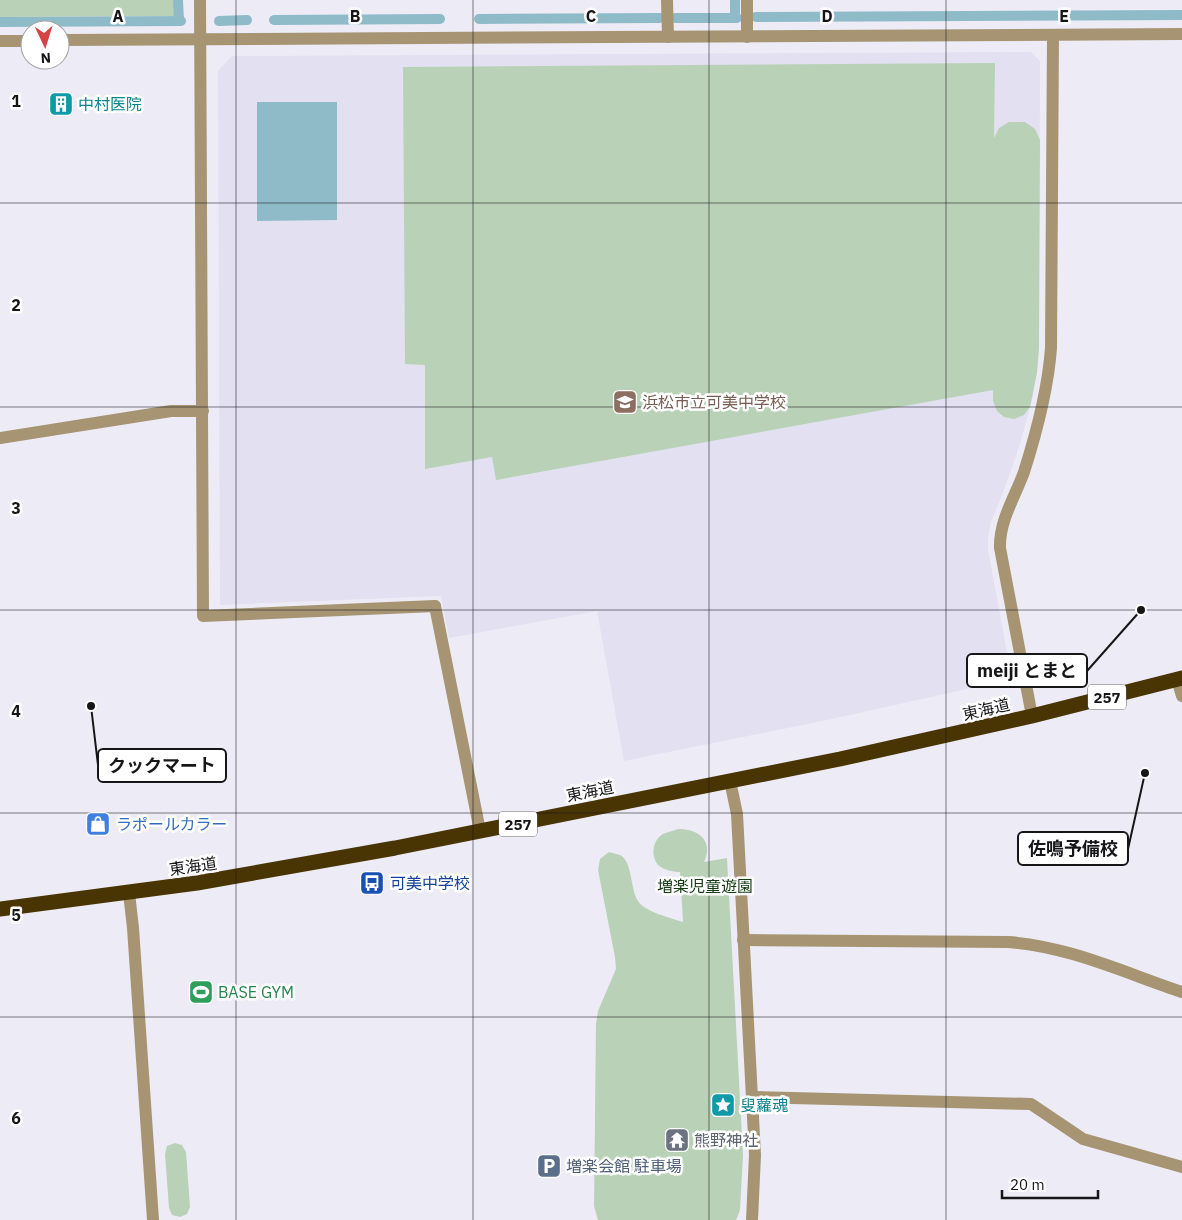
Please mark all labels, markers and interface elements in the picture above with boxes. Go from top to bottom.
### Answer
text: A [113,6,124,26]
text: B [350,6,361,26]
text: C [586,6,596,26]
text: D [821,6,833,26]
text: E [1059,6,1069,26]
north arrow [20,20,70,70]
text: N [40,49,52,67]
text: 1 [11,91,21,111]
building icon: 中村医院 [48,91,74,117]
place label: 中村医院 [78,94,142,114]
text: 2 [11,295,21,315]
school or university icon: 浜松市立可美中学校 [612,389,638,415]
place label: 浜松市立可美中学校 [642,392,786,412]
text: 3 [11,498,21,518]
callout: meiji とまと [967,654,1087,687]
text: meiji とまと [977,659,1077,682]
road number: 257 [1088,684,1126,710]
street label: 東海道 [960,694,1012,724]
text: 4 [11,701,21,721]
callout: クックマート [98,749,226,782]
text: クックマート [108,754,216,777]
street label: 東海道 [565,777,615,805]
shop icon: ラポールカラー [85,811,111,837]
road number: 257 [499,812,537,836]
place label: ラポールカラー [116,814,228,834]
callout: 佐鳴予備校 [1018,832,1128,865]
text: 佐鳴予備校 [1028,837,1118,860]
street label: 東海道 [168,853,218,879]
bus stop icon: 可美中学校 [359,870,385,896]
place label: 可美中学校 [390,873,470,893]
park label: 増楽児童遊園 [657,876,753,896]
text: 5 [11,905,21,925]
sports icon: BASE GYM [188,979,214,1005]
place label: BASE GYM [218,982,294,1002]
place icon: 叟蘿魂 [710,1092,736,1118]
place label: 叟蘿魂 [740,1095,788,1115]
text: 6 [11,1108,21,1128]
temple icon: 熊野神社 [664,1127,690,1153]
place label: 熊野神社 [694,1130,758,1150]
parking icon: 増楽会館 駐車場 [536,1153,562,1179]
place label: 増楽会館 駐車場 [566,1156,682,1176]
scale bar [1002,1168,1098,1200]
text: 20 m [1010,1175,1045,1194]

